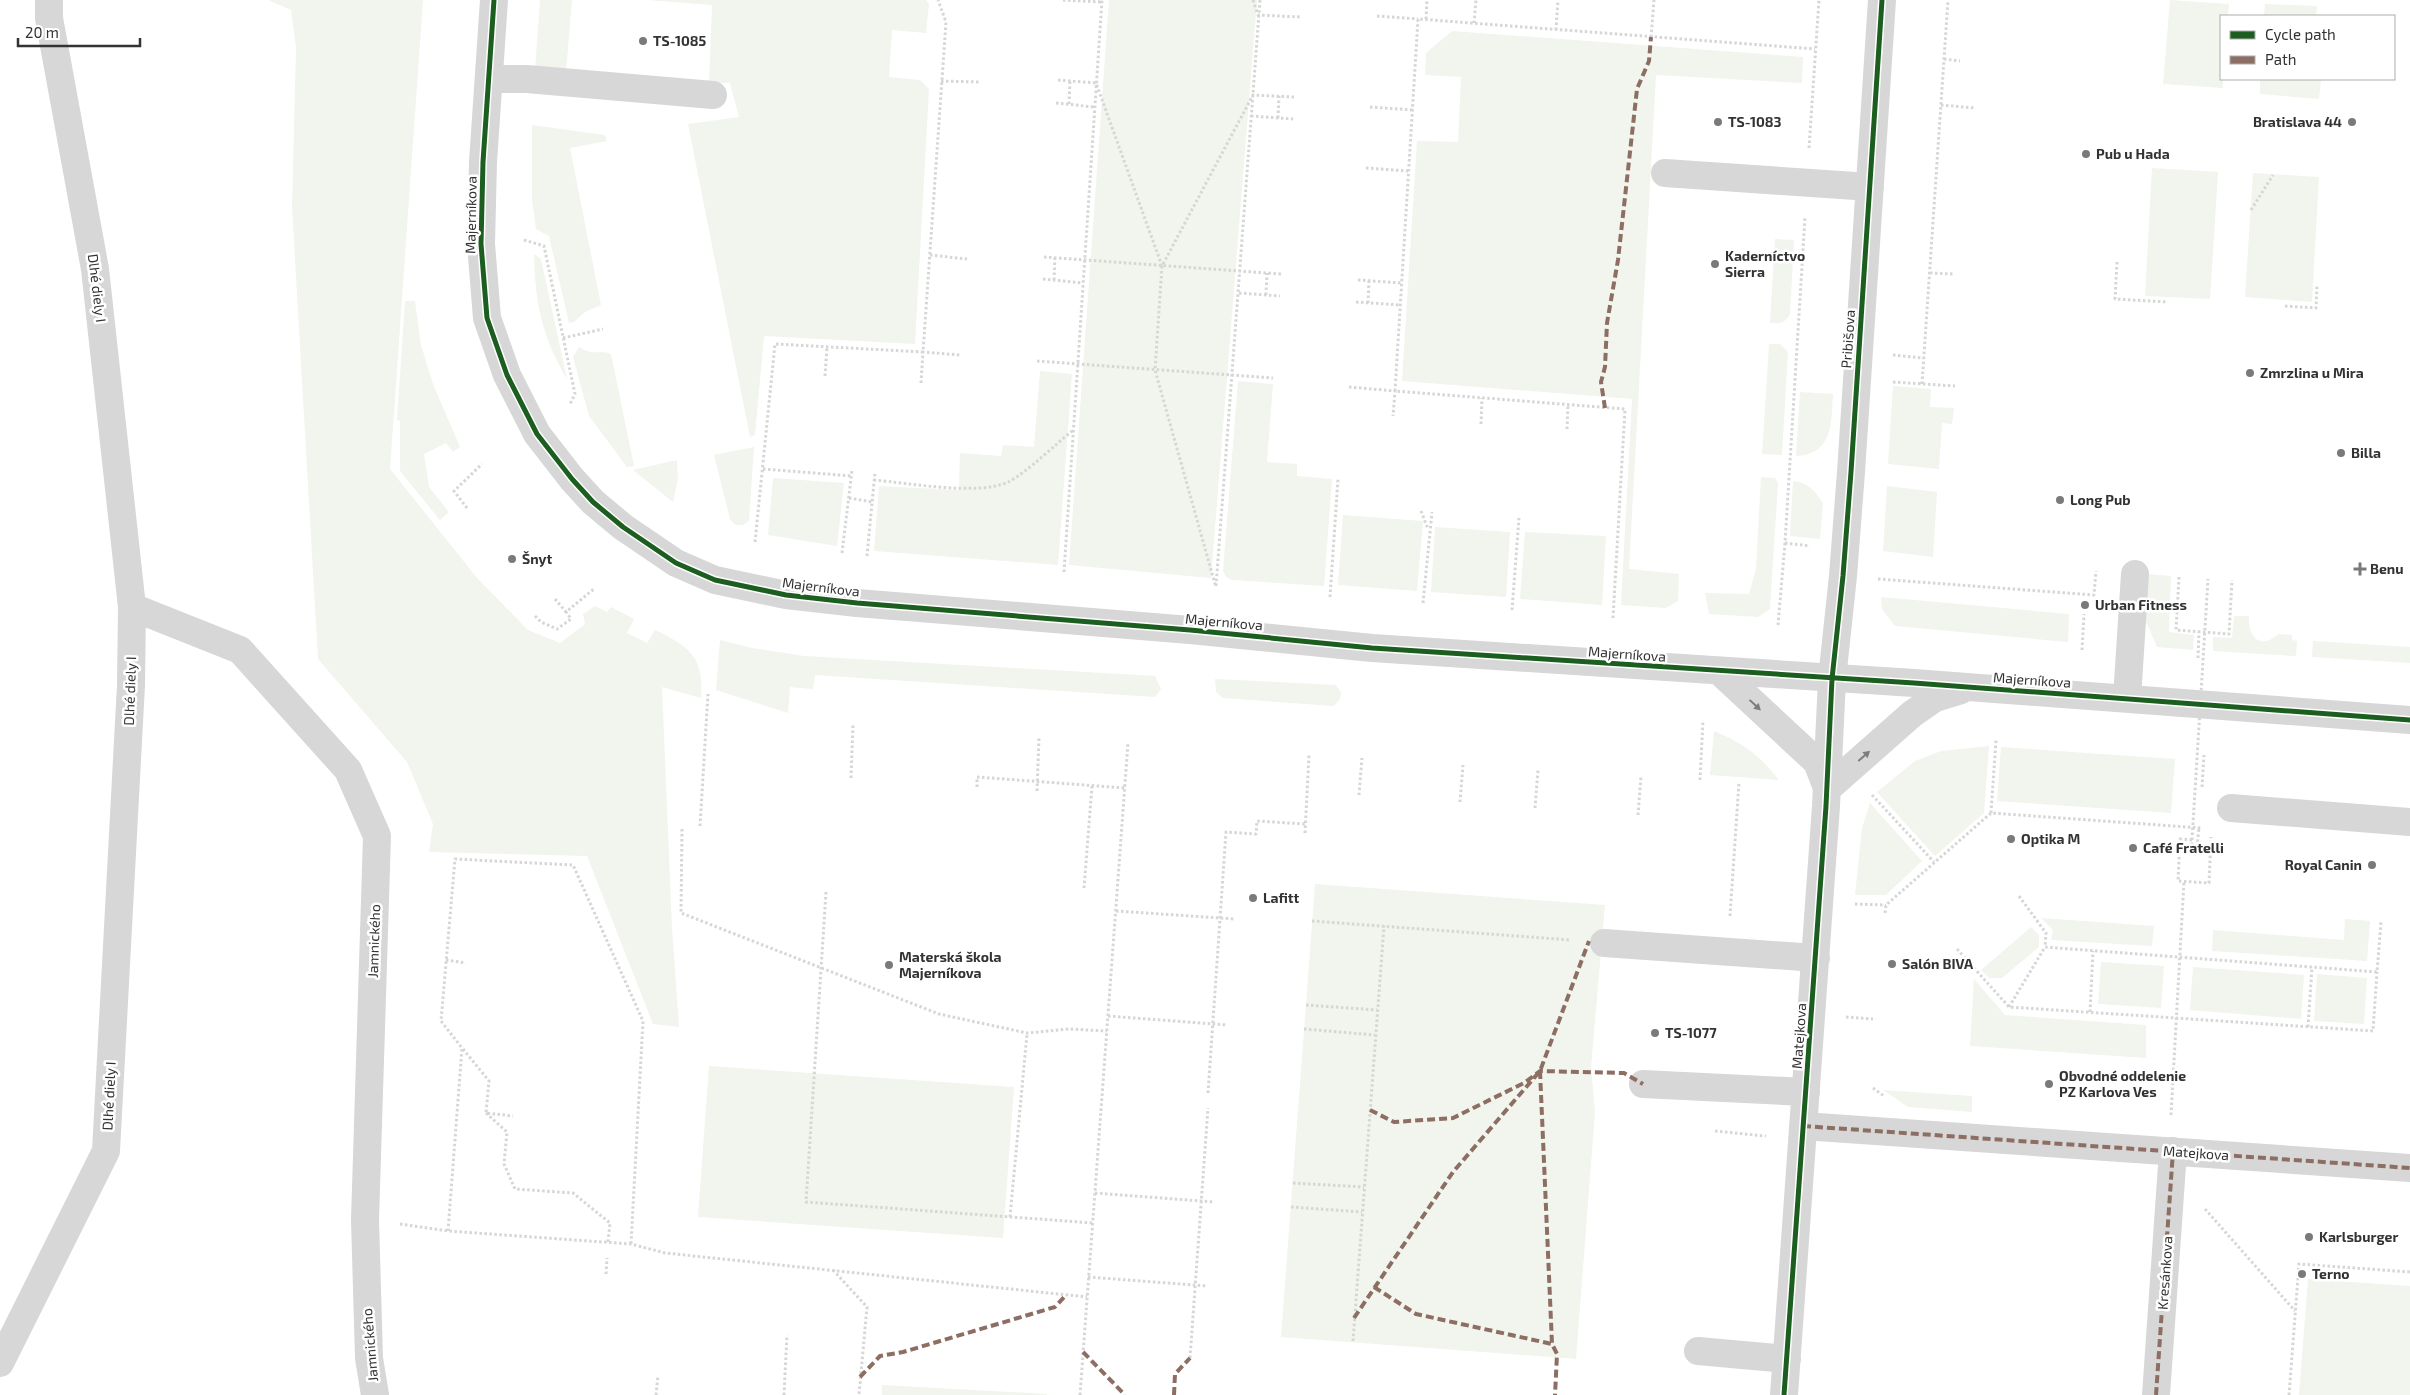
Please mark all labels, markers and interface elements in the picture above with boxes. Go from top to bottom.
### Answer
scale bar [18,15,140,47]
legend [2220,15,2395,80]
text: 20 m [25,23,59,41]
text: Cycle path [2265,25,2336,43]
place label: TS-1085 [653,32,707,49]
marker: TS-1085 [637,35,649,47]
text: Path [2265,50,2296,68]
place label: TS-1083 [1728,113,1782,130]
place label: Bratislava 44 [2253,113,2342,130]
marker: TS-1083 [1712,116,1724,128]
marker: Bratislava 44 [2346,116,2358,128]
place label: Pub u Hada [2096,145,2170,162]
marker: Pub u Hada [2080,148,2092,160]
street label: Majerníkova [461,176,480,254]
place label: Kaderníctvo Sierra [1725,247,1805,280]
street label: Dlhé diely I [85,253,110,323]
marker: Kaderníctvo Sierra [1709,258,1721,270]
street label: Pribišova [1837,309,1858,369]
place label: Zmrzlina u Mira [2260,364,2364,381]
marker: Zmrzlina u Mira [2244,367,2256,379]
place label: Billa [2351,444,2381,461]
marker: Billa [2335,447,2347,459]
place label: Long Pub [2070,491,2131,508]
marker: Long Pub [2054,494,2066,506]
place label: Šnyt [522,550,553,567]
marker: Šnyt [506,553,518,565]
place label: Benu [2370,560,2404,577]
marker: Benu [2354,563,2366,575]
street label: Majerníkova [781,573,861,600]
place label: Urban Fitness [2095,596,2187,613]
marker: Urban Fitness [2079,599,2091,611]
street label: Majerníkova [1184,610,1264,633]
street label: Majerníkova [1588,642,1667,665]
street label: Dlhé diely I [120,656,139,726]
street label: Majerníkova [1993,668,2072,691]
one-way arrow [1749,699,1761,710]
one-way arrow [1857,751,1870,762]
place label: Optika M [2021,830,2080,847]
marker: Optika M [2005,833,2017,845]
place label: Café Fratelli [2143,839,2224,856]
marker: Café Fratelli [2127,842,2139,854]
place label: Royal Canin [2285,856,2362,873]
marker: Royal Canin [2366,859,2378,871]
place label: Lafitt [1263,889,1300,906]
marker: Lafitt [1247,892,1259,904]
street label: Jamnického [364,904,383,978]
place label: Materská škola Majerníkova [899,948,1002,981]
place label: Salón BIVA [1902,955,1974,972]
marker: Salón BIVA [1886,958,1898,970]
marker: Materská škola Majerníkova [883,959,895,971]
street label: Matejkova [1788,1002,1809,1070]
place label: TS-1077 [1665,1024,1717,1041]
marker: TS-1077 [1649,1027,1661,1039]
street label: Dlhé diely I [98,1061,119,1131]
place label: Obvodné oddelenie PZ Karlova Ves [2059,1067,2186,1100]
marker: Obvodné oddelenie PZ Karlova Ves [2043,1078,2055,1090]
street label: Matejkova [2162,1142,2230,1163]
place label: Karlsburger [2319,1228,2398,1245]
marker: Karlsburger [2303,1231,2315,1243]
street label: Kresánkova [2153,1235,2176,1310]
place label: Terno [2312,1265,2350,1282]
marker: Terno [2296,1268,2308,1280]
street label: Jamnického [358,1308,381,1382]

